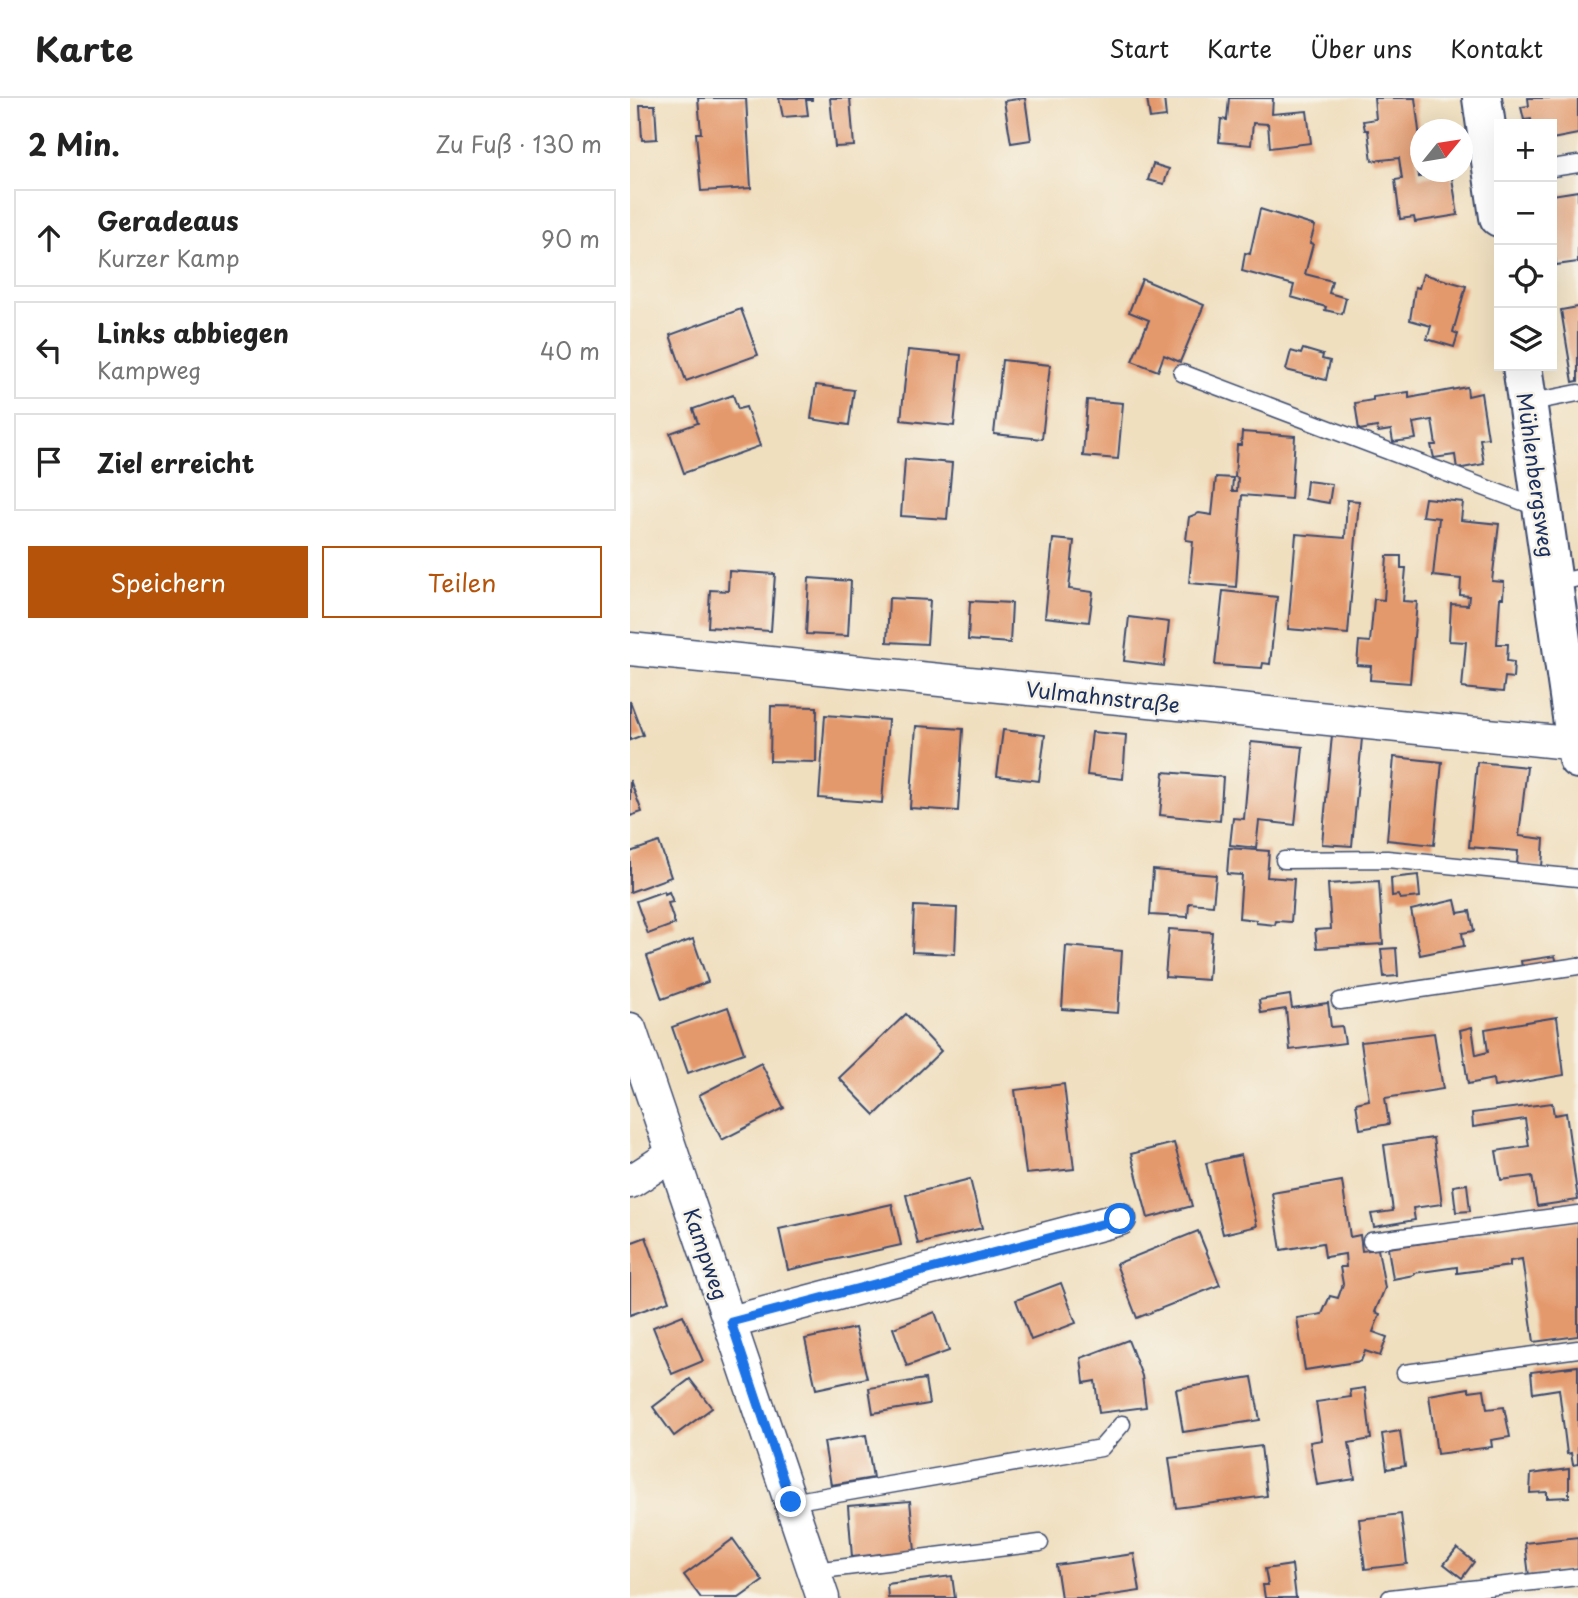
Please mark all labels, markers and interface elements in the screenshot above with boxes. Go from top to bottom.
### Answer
text: Karte [35,23,133,73]
text: Start [1109,30,1169,66]
text: Karte [1207,30,1272,66]
text: Über uns [1310,30,1412,66]
text: Kontakt [1450,30,1543,66]
north arrow [1410,119,1473,182]
map controls [1494,119,1557,371]
button: + [1494,119,1557,182]
text: 2 Min. [28,121,120,166]
text: Zu Fuß · 130 m [435,126,602,161]
button: − [1494,182,1557,245]
text: Geradeaus [97,201,239,240]
icon: ahead [30,219,68,257]
text: 90 m [541,221,600,256]
text: Kurzer Kamp [97,240,240,275]
button: locate [1494,245,1557,308]
button: layers [1494,308,1557,371]
text: Links abbiegen [97,313,289,352]
icon: left [30,331,68,369]
text: 40 m [540,333,600,368]
text: Kampweg [97,352,202,387]
street label: Mühlenbergsweg [1510,390,1564,560]
icon: arrive [30,443,68,481]
text: Ziel erreicht [97,443,255,482]
button: Speichern [28,546,308,618]
button: Teilen [322,546,602,618]
street label: Vulmahnstraße [1024,672,1182,720]
route start [1104,1203,1135,1234]
street label: Kampweg [676,1204,738,1304]
route end [775,1486,806,1517]

